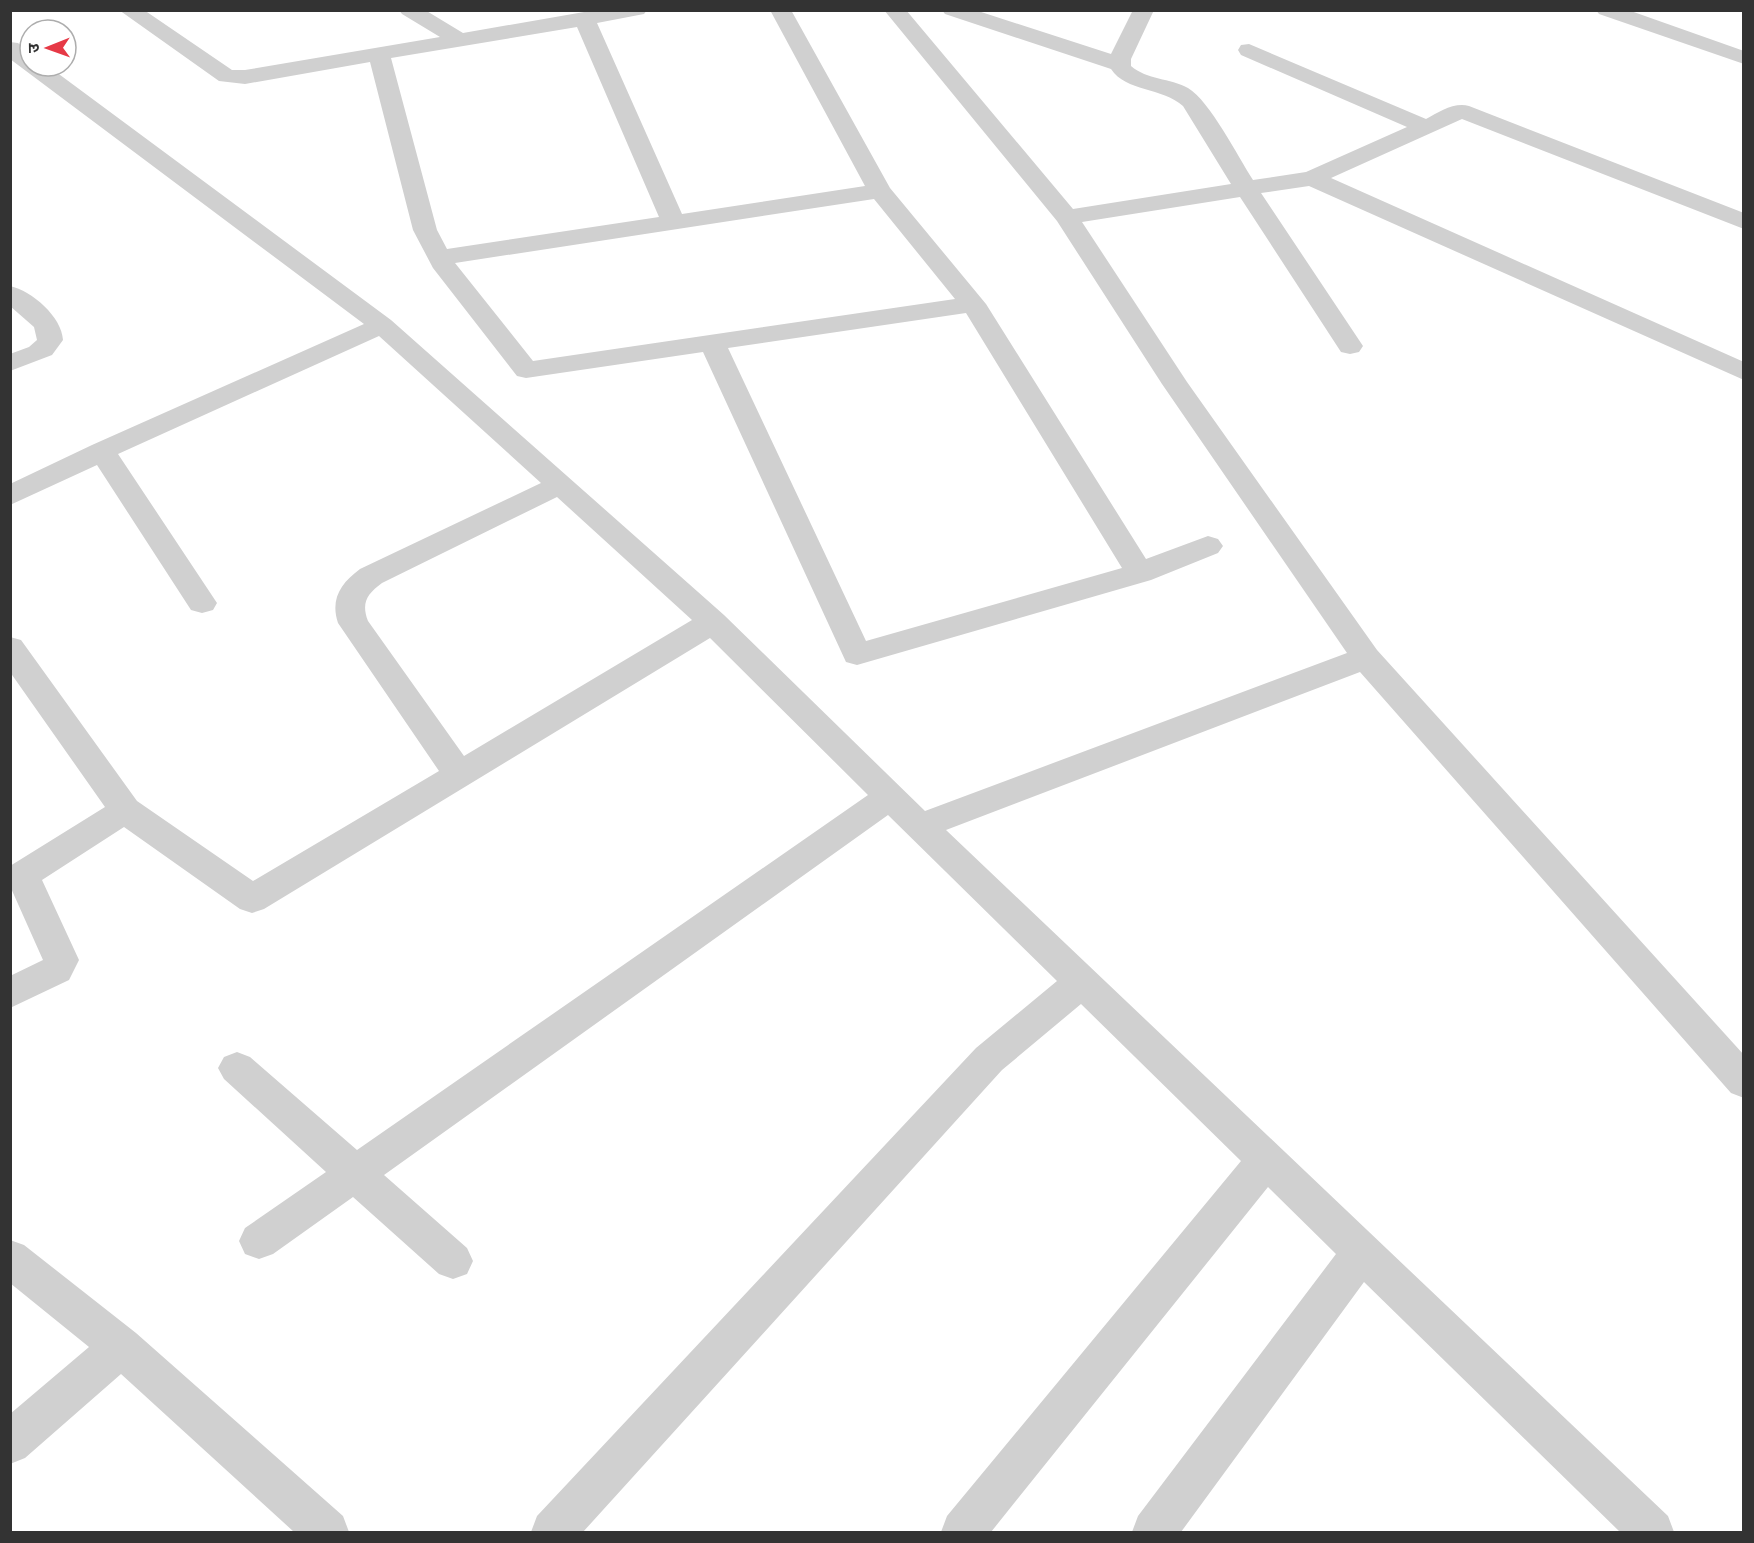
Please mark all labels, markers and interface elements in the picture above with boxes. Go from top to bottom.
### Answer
north arrow [18,18,78,78]
text: उ [24,43,42,53]

